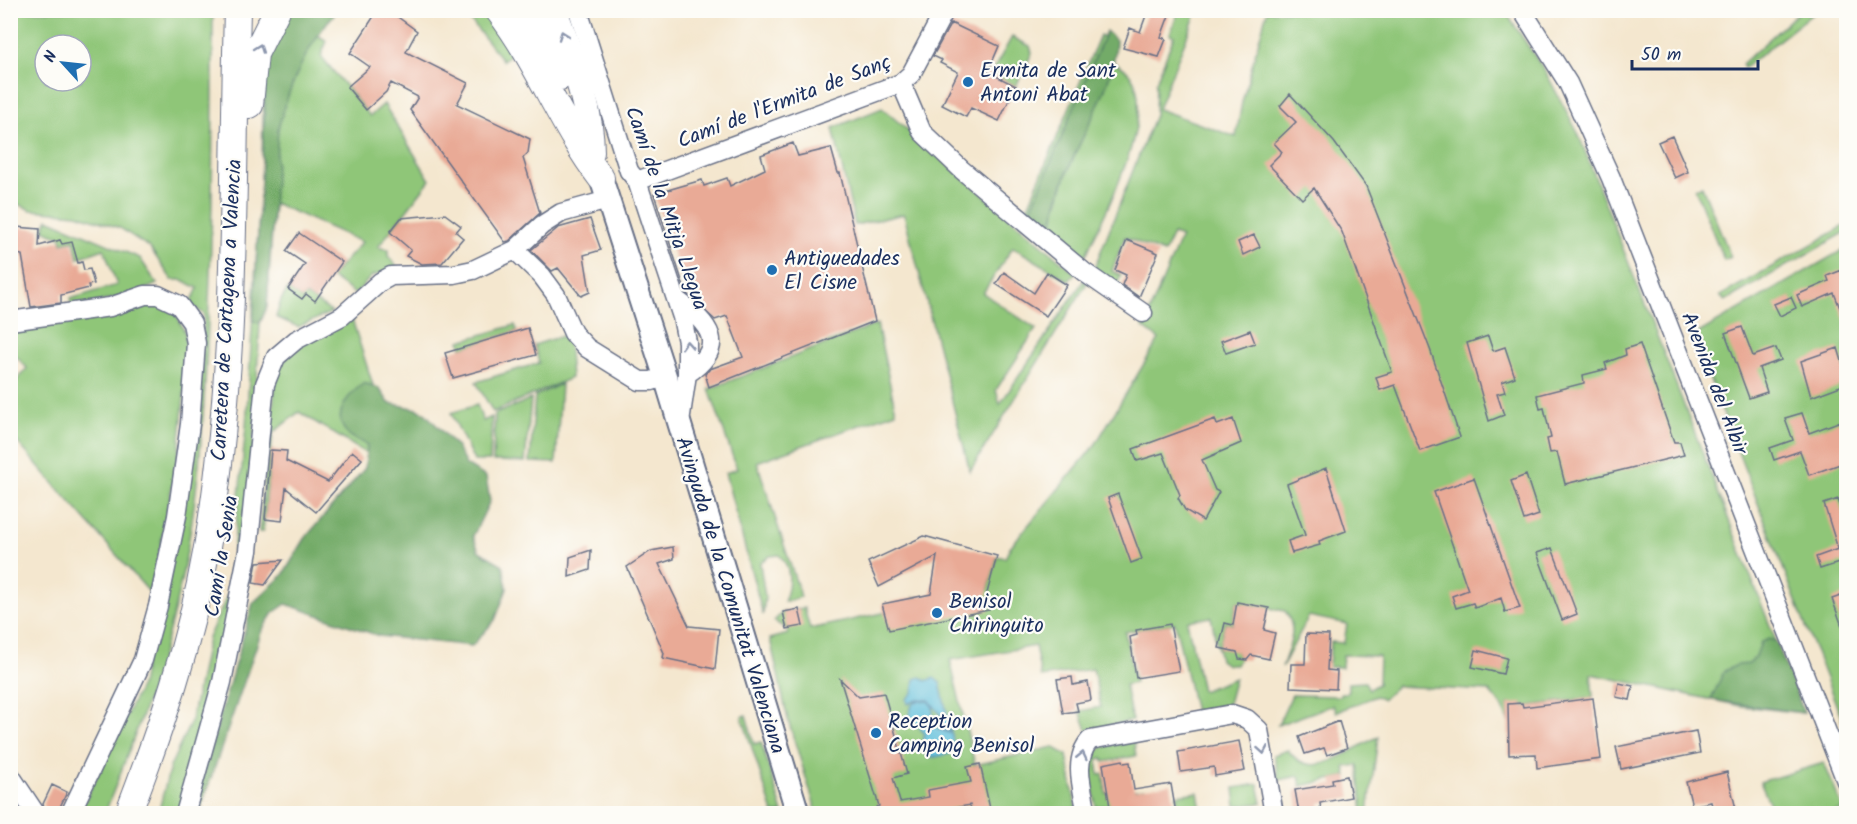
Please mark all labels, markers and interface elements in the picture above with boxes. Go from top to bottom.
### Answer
one-way arrow [557,30,570,40]
north arrow [33,33,93,93]
scale bar [1632,33,1758,71]
text: 50 m [1641,41,1681,70]
one-way arrow [251,43,264,53]
street label: Camí de l'Ermita de Sanç [673,46,896,158]
text: N [38,47,64,67]
place label: Ermita de Sant Antoni Abat [980,55,1117,112]
marker: Ermita de Sant Antoni Abat [961,75,975,89]
street label: Camí de la Mitja Llegua [615,102,716,315]
street label: Carretera de Cartagena a Valencia [203,158,252,462]
place label: Antiguedades El Cisne [784,243,900,300]
marker: Antiguedades El Cisne [765,263,779,277]
street label: Avenida del Albir [1671,307,1756,461]
one-way arrow [680,341,693,350]
street label: Avinguda de la Comunitat Valenciana [666,433,794,758]
street label: Camí la Senia [197,493,248,619]
place label: Benisol Chiringuito [949,586,1044,643]
marker: Benisol Chiringuito [930,606,944,620]
place label: Reception Camping Benisol [888,706,1034,763]
marker: Reception Camping Benisol [869,726,883,740]
one-way arrow [1256,745,1269,755]
one-way arrow [1075,751,1088,761]

